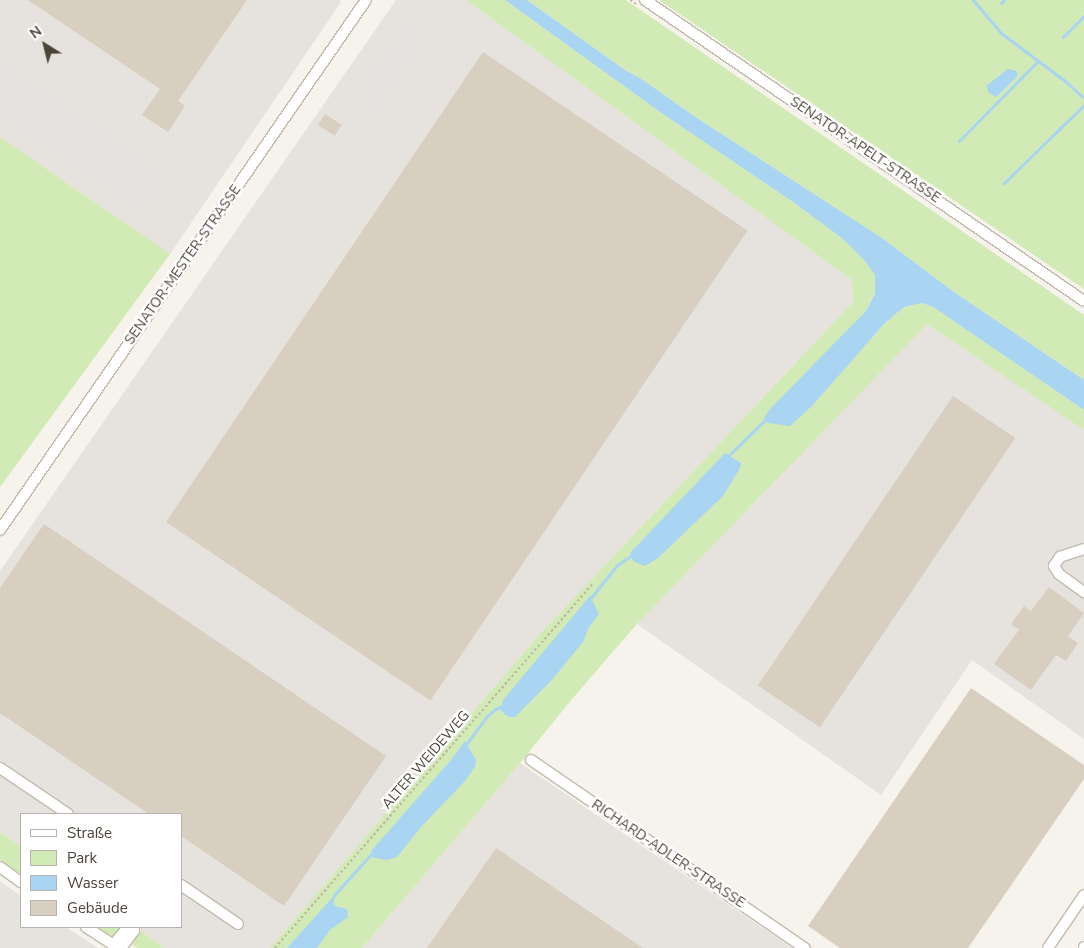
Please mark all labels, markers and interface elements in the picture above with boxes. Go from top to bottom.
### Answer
north arrow [20,20,70,70]
text: N [26,22,46,43]
street label: SENATOR-APELT-STRASSE [787,93,943,207]
street label: SENATOR-MESTER-STRASSE [121,182,245,348]
street label: ALTER WEIDEWEG [379,707,473,813]
street label: RICHARD-ADLER-STRASSE [588,796,748,912]
legend [20,813,182,928]
text: Straße [67,823,112,843]
text: Park [67,848,97,868]
text: Wasser [67,873,118,893]
text: Gebäude [67,898,128,918]

